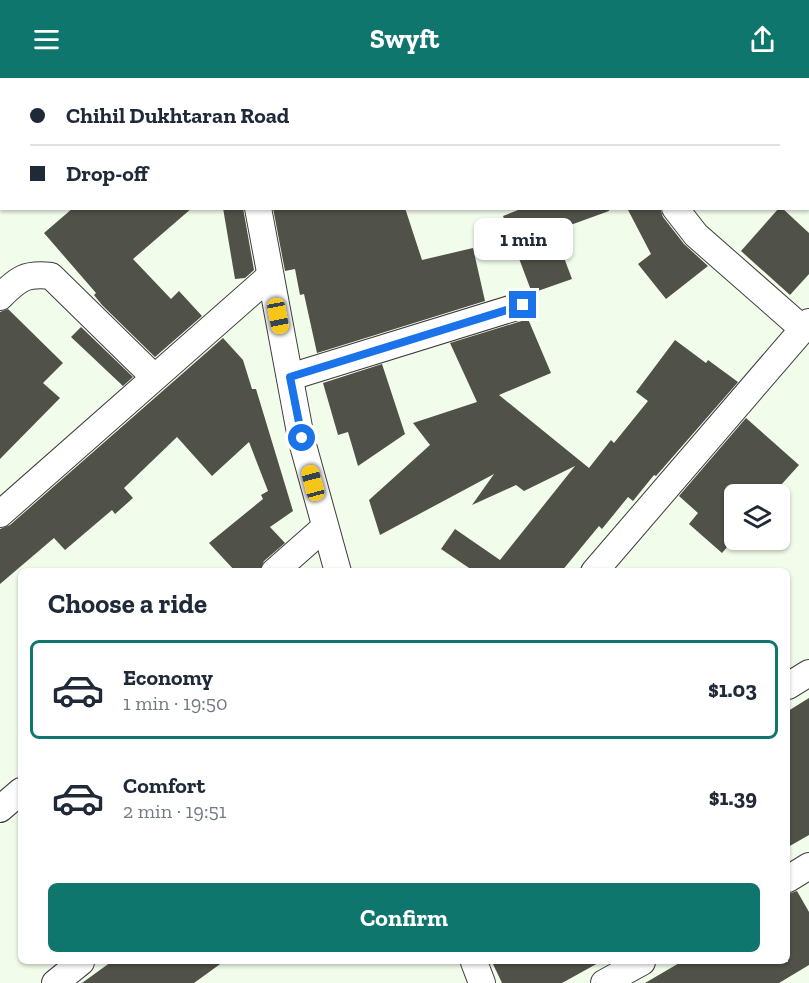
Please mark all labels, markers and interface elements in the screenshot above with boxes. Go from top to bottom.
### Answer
icon: menu [30,23,63,56]
text: Swyft [370,23,439,55]
icon: share [746,23,779,56]
text: Chihil Dukhtaran Road [66,102,289,129]
text: Drop-off [66,160,148,187]
callout: 1 min [474,218,572,260]
text: 1 min [500,227,547,251]
route end [509,291,536,318]
car [266,297,290,335]
route start [288,424,315,451]
car [300,463,326,503]
map controls [724,484,790,550]
button: layers [724,484,790,550]
text: Choose a ride [48,588,207,620]
icon: car [51,663,105,717]
text: Economy [123,664,213,691]
text: $1.03 [708,676,757,703]
text: 1 min · 19:50 [123,691,228,715]
icon: car [51,771,105,825]
text: Comfort [123,772,205,799]
text: $1.39 [709,784,757,811]
text: 2 min · 19:51 [123,799,226,823]
button: Confirm [48,883,760,952]

